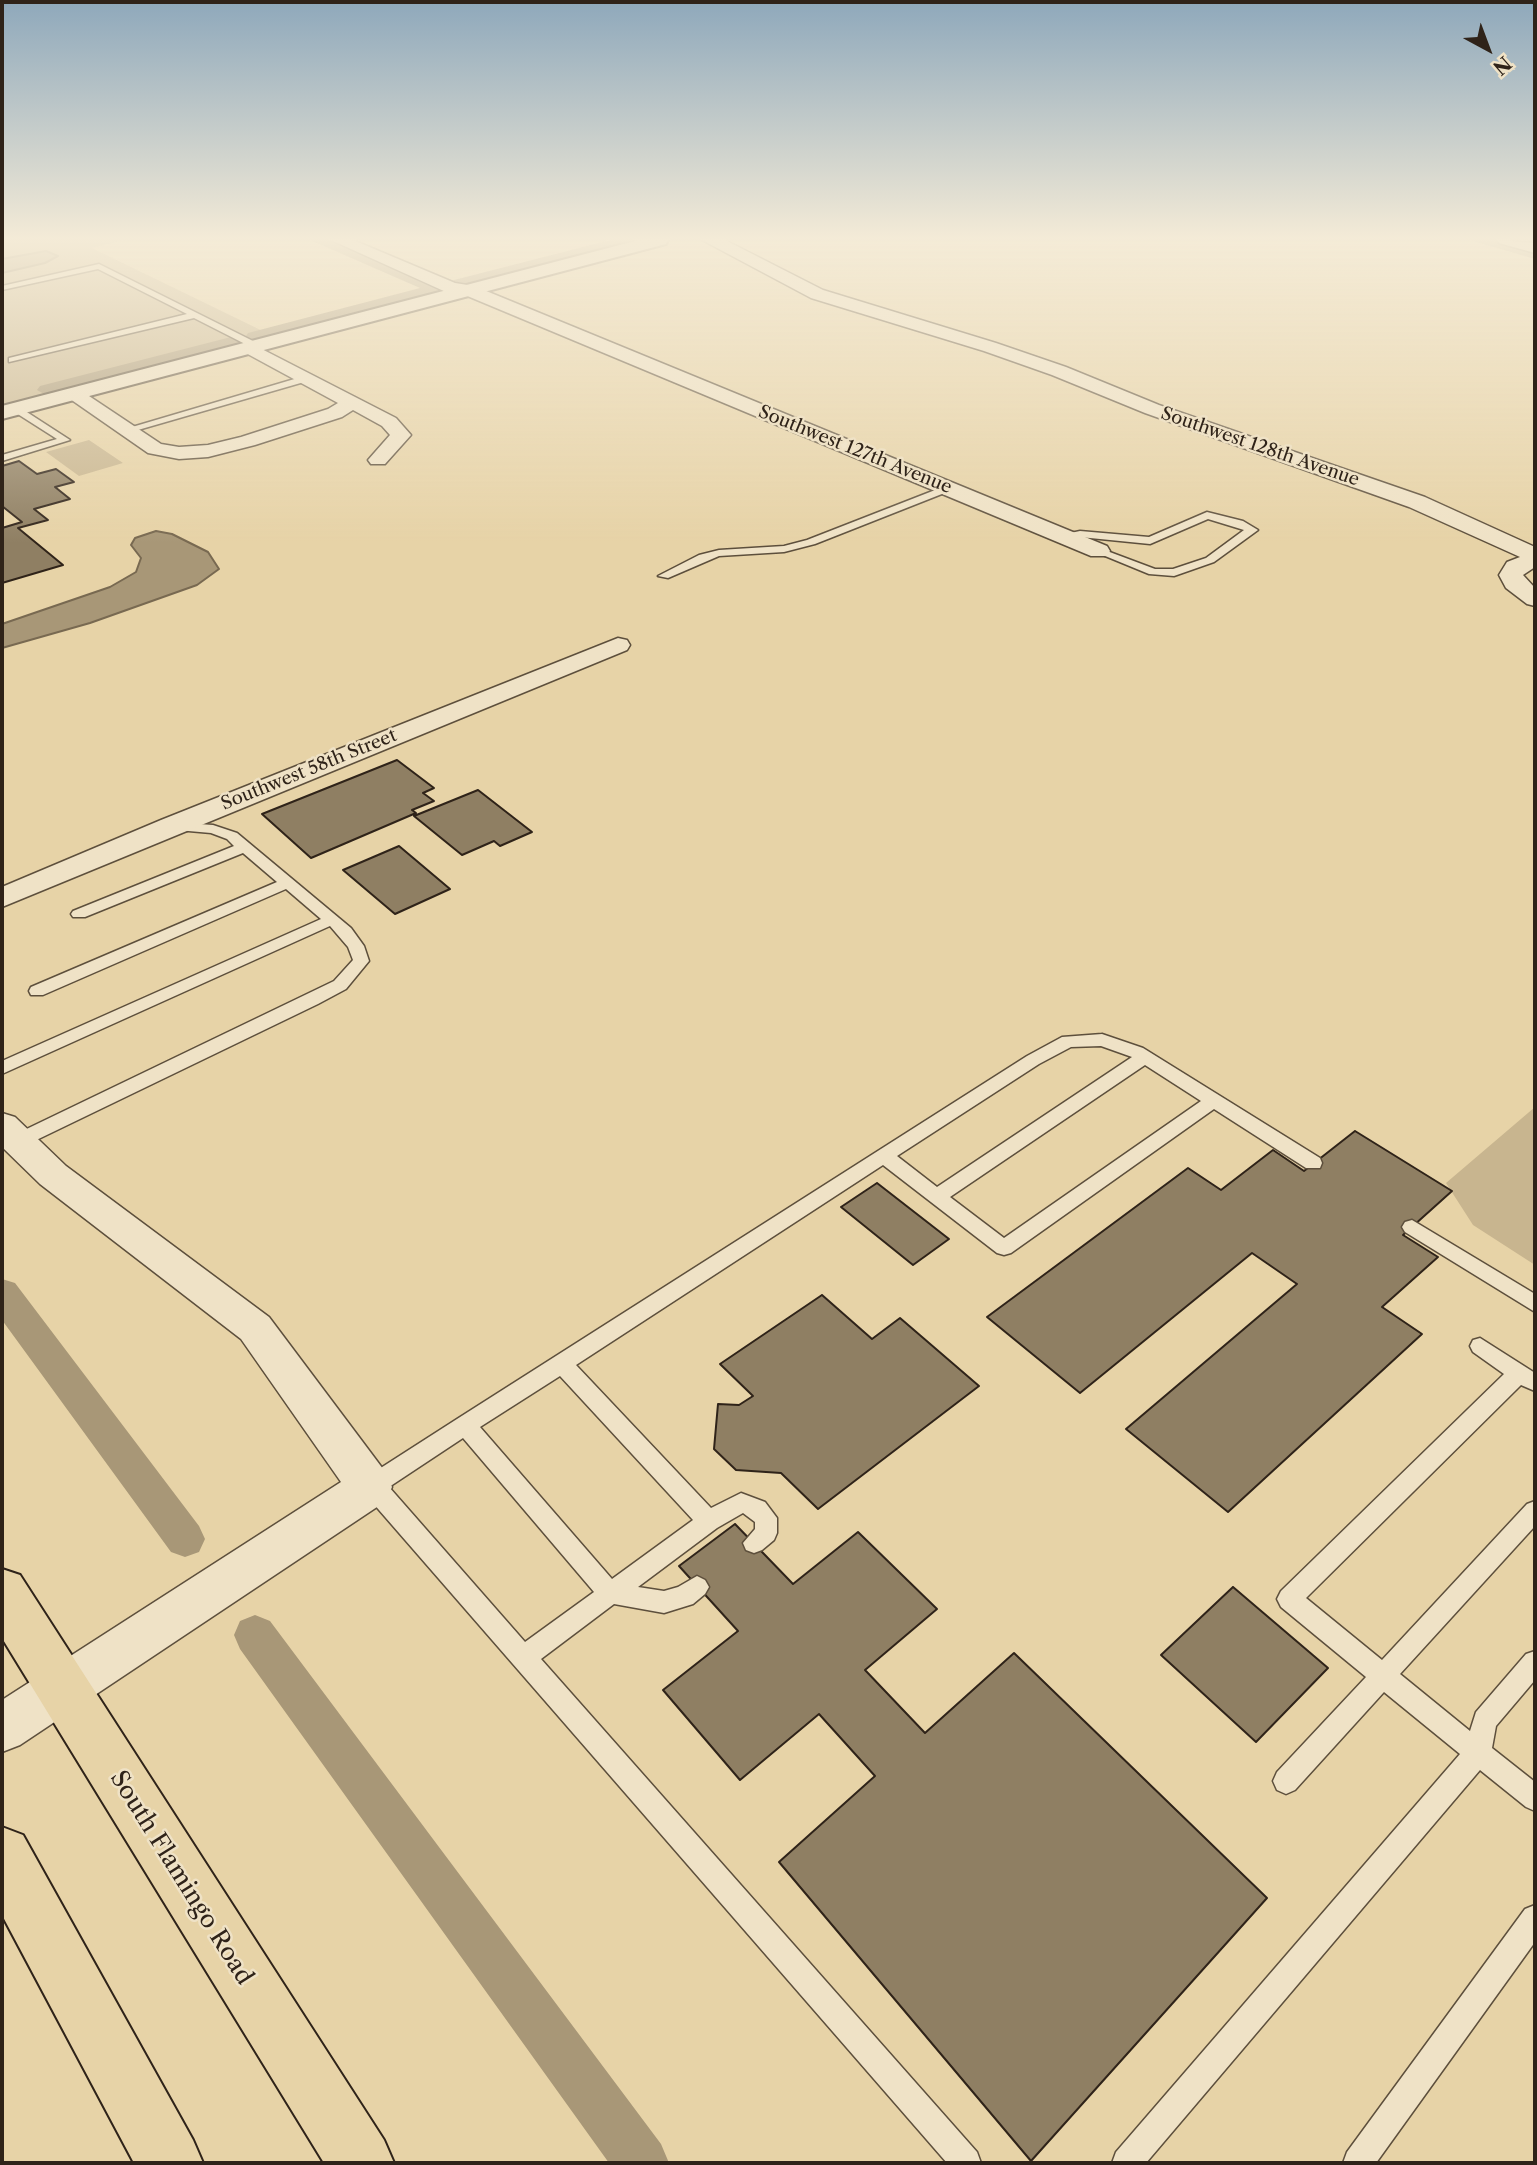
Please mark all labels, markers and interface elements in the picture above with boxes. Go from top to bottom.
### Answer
north arrow [1453,14,1523,84]
text: N [1488,51,1516,79]
street label: Southwest 127th Avenue [755,401,955,499]
street label: Southwest 128th Avenue [1158,403,1362,491]
street label: Southwest 58th Street [218,725,400,815]
street label: South Flamingo Road [103,1766,259,1990]

